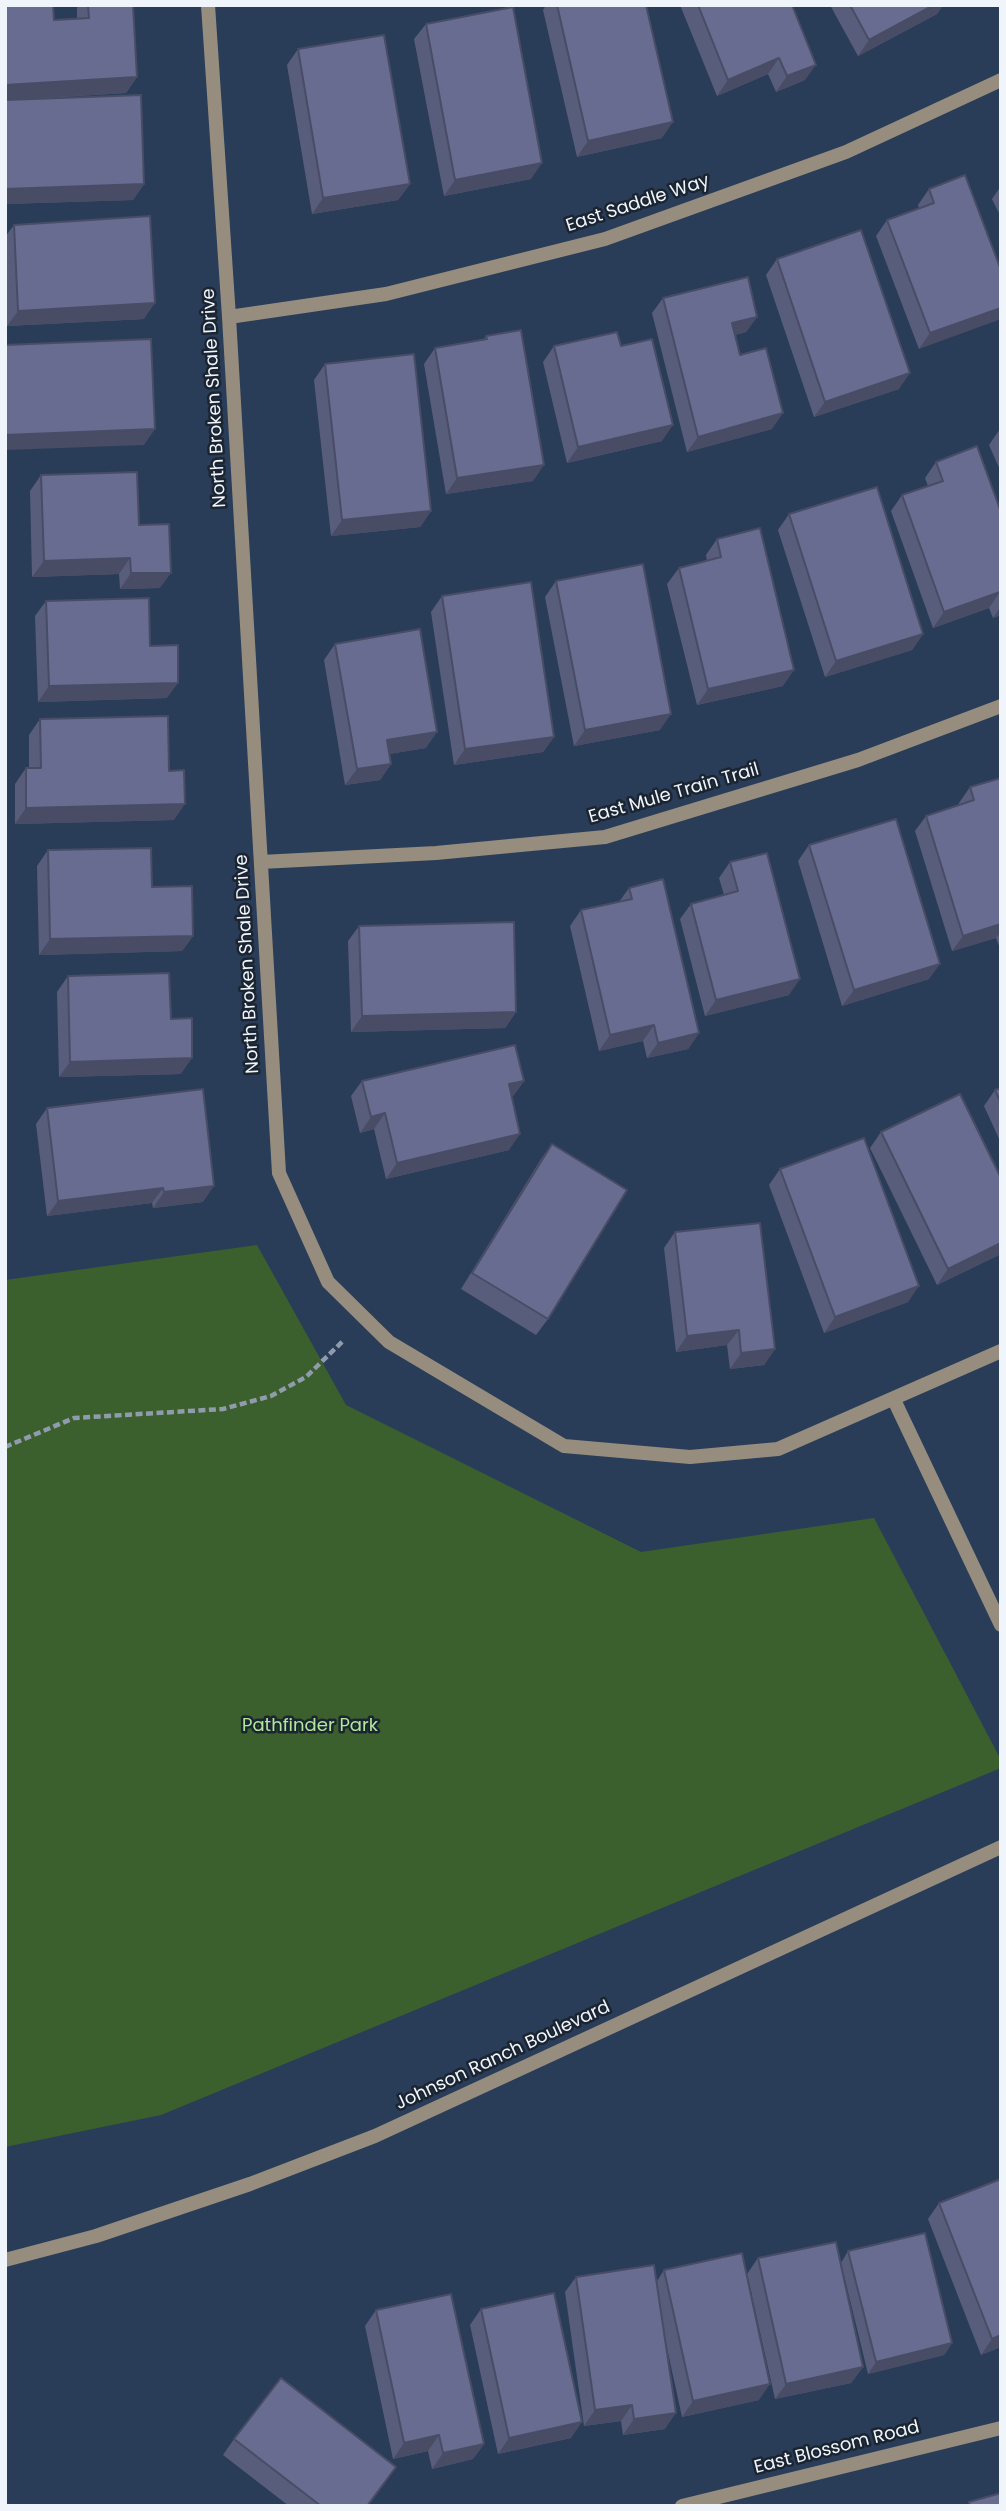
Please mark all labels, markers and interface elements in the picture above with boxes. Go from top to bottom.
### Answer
street label: East Saddle Way [564,171,712,237]
street label: North Broken Shale Drive [198,288,232,508]
street label: East Mule Train Trail [586,759,762,829]
street label: North Broken Shale Drive [231,854,265,1074]
park label: Pathfinder Park [242,1715,378,1737]
street label: Johnson Ranch Boulevard [392,1997,614,2115]
street label: East Blossom Road [752,2417,922,2479]

